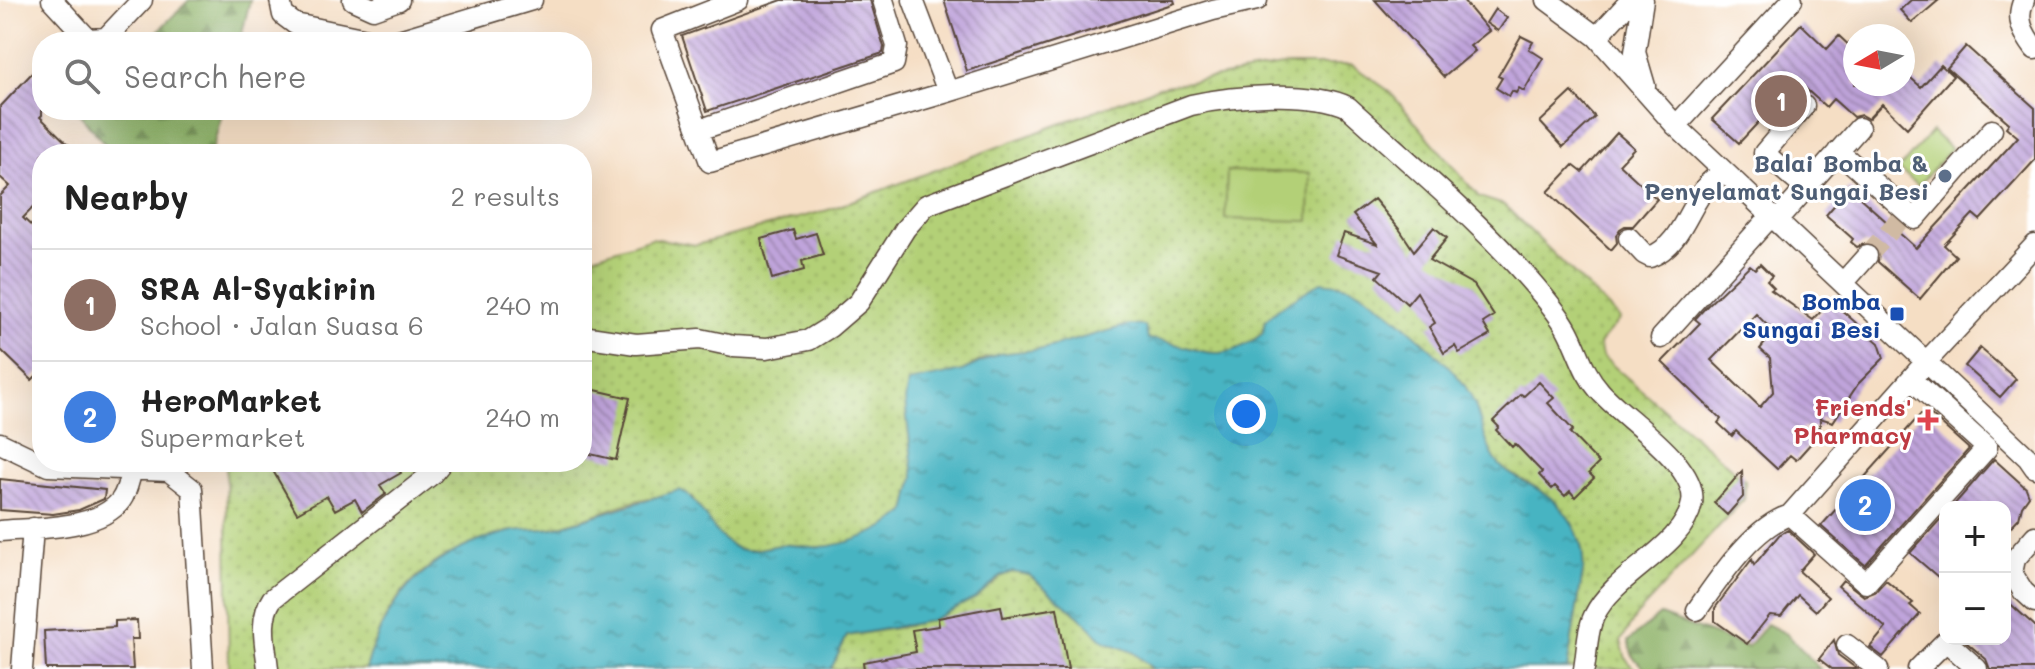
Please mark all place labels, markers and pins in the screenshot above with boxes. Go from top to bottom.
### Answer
pin: 1 [1755,71,1807,131]
place label: Balai Bomba & Penyelamat Sungai Besi [1644,147,1929,206]
marker: Balai Bomba & Penyelamat Sungai Besi [1936,167,1954,185]
place label: Bomba Sungai Besi [1742,285,1881,344]
marker: Bomba Sungai Besi [1888,305,1906,323]
place label: Friends' Pharmacy [1793,391,1912,450]
marker: Friends' Pharmacy [1919,411,1937,429]
pin: 2 [1839,475,1891,535]

